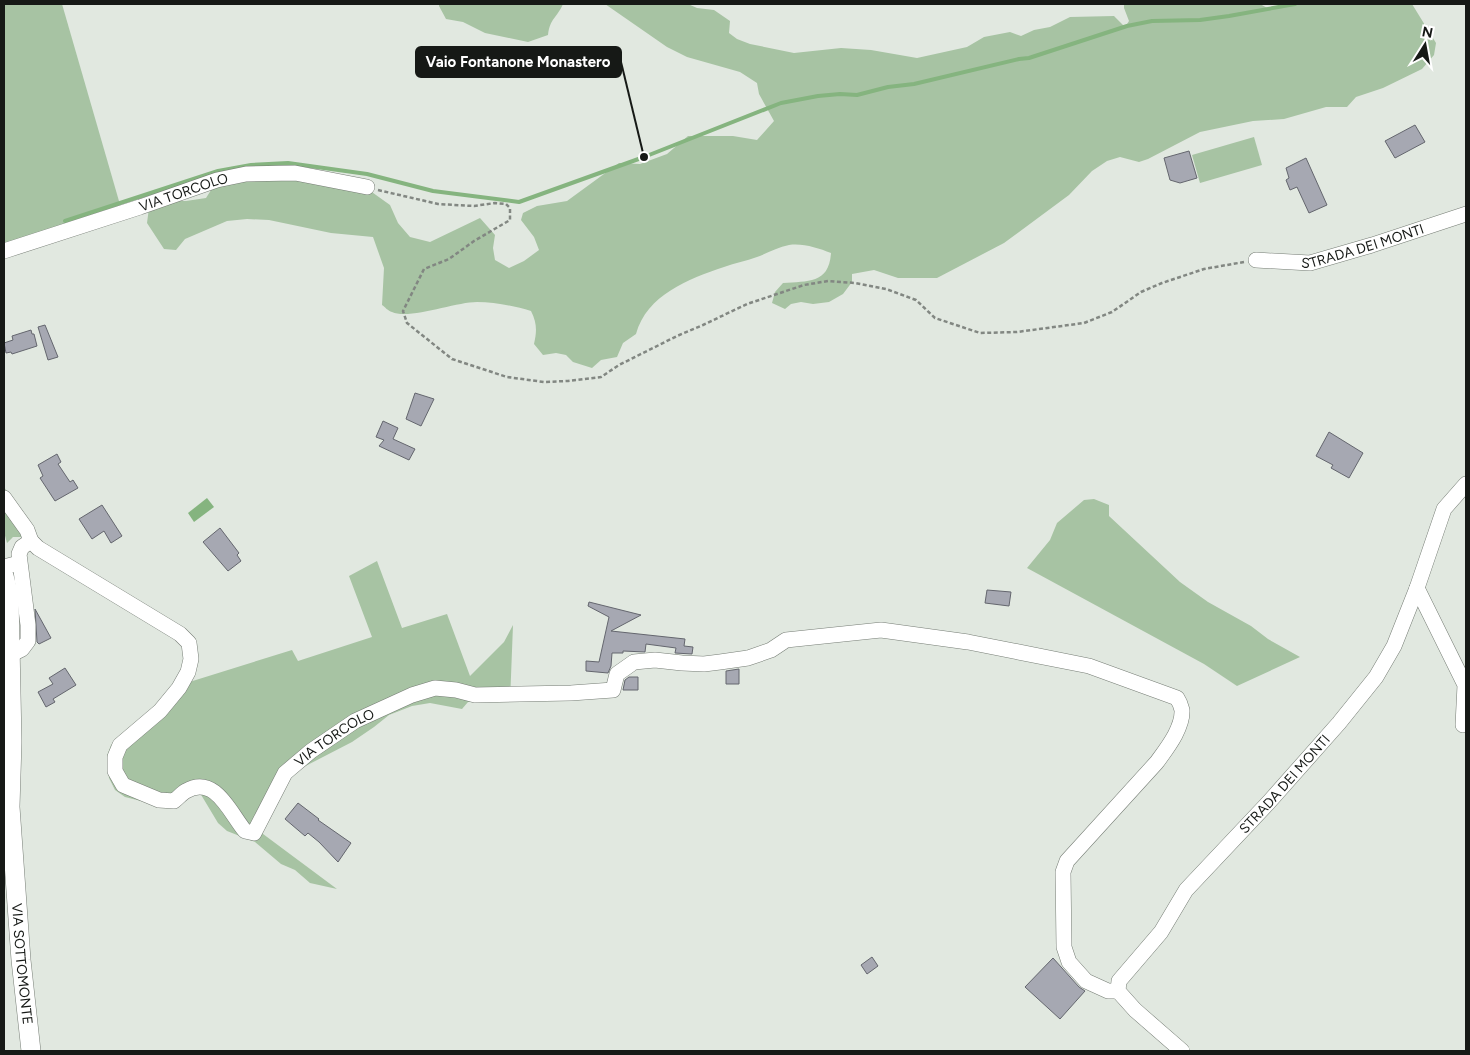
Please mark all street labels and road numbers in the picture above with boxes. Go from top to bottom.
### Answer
street label: VIA TORCOLO [137,170,230,216]
street label: STRADA DEI MONTI [1301,220,1426,272]
street label: VIA TORCOLO [291,705,377,770]
street label: STRADA DEI MONTI [1236,731,1334,837]
street label: VIA SOTTOMONTE [8,903,36,1025]

